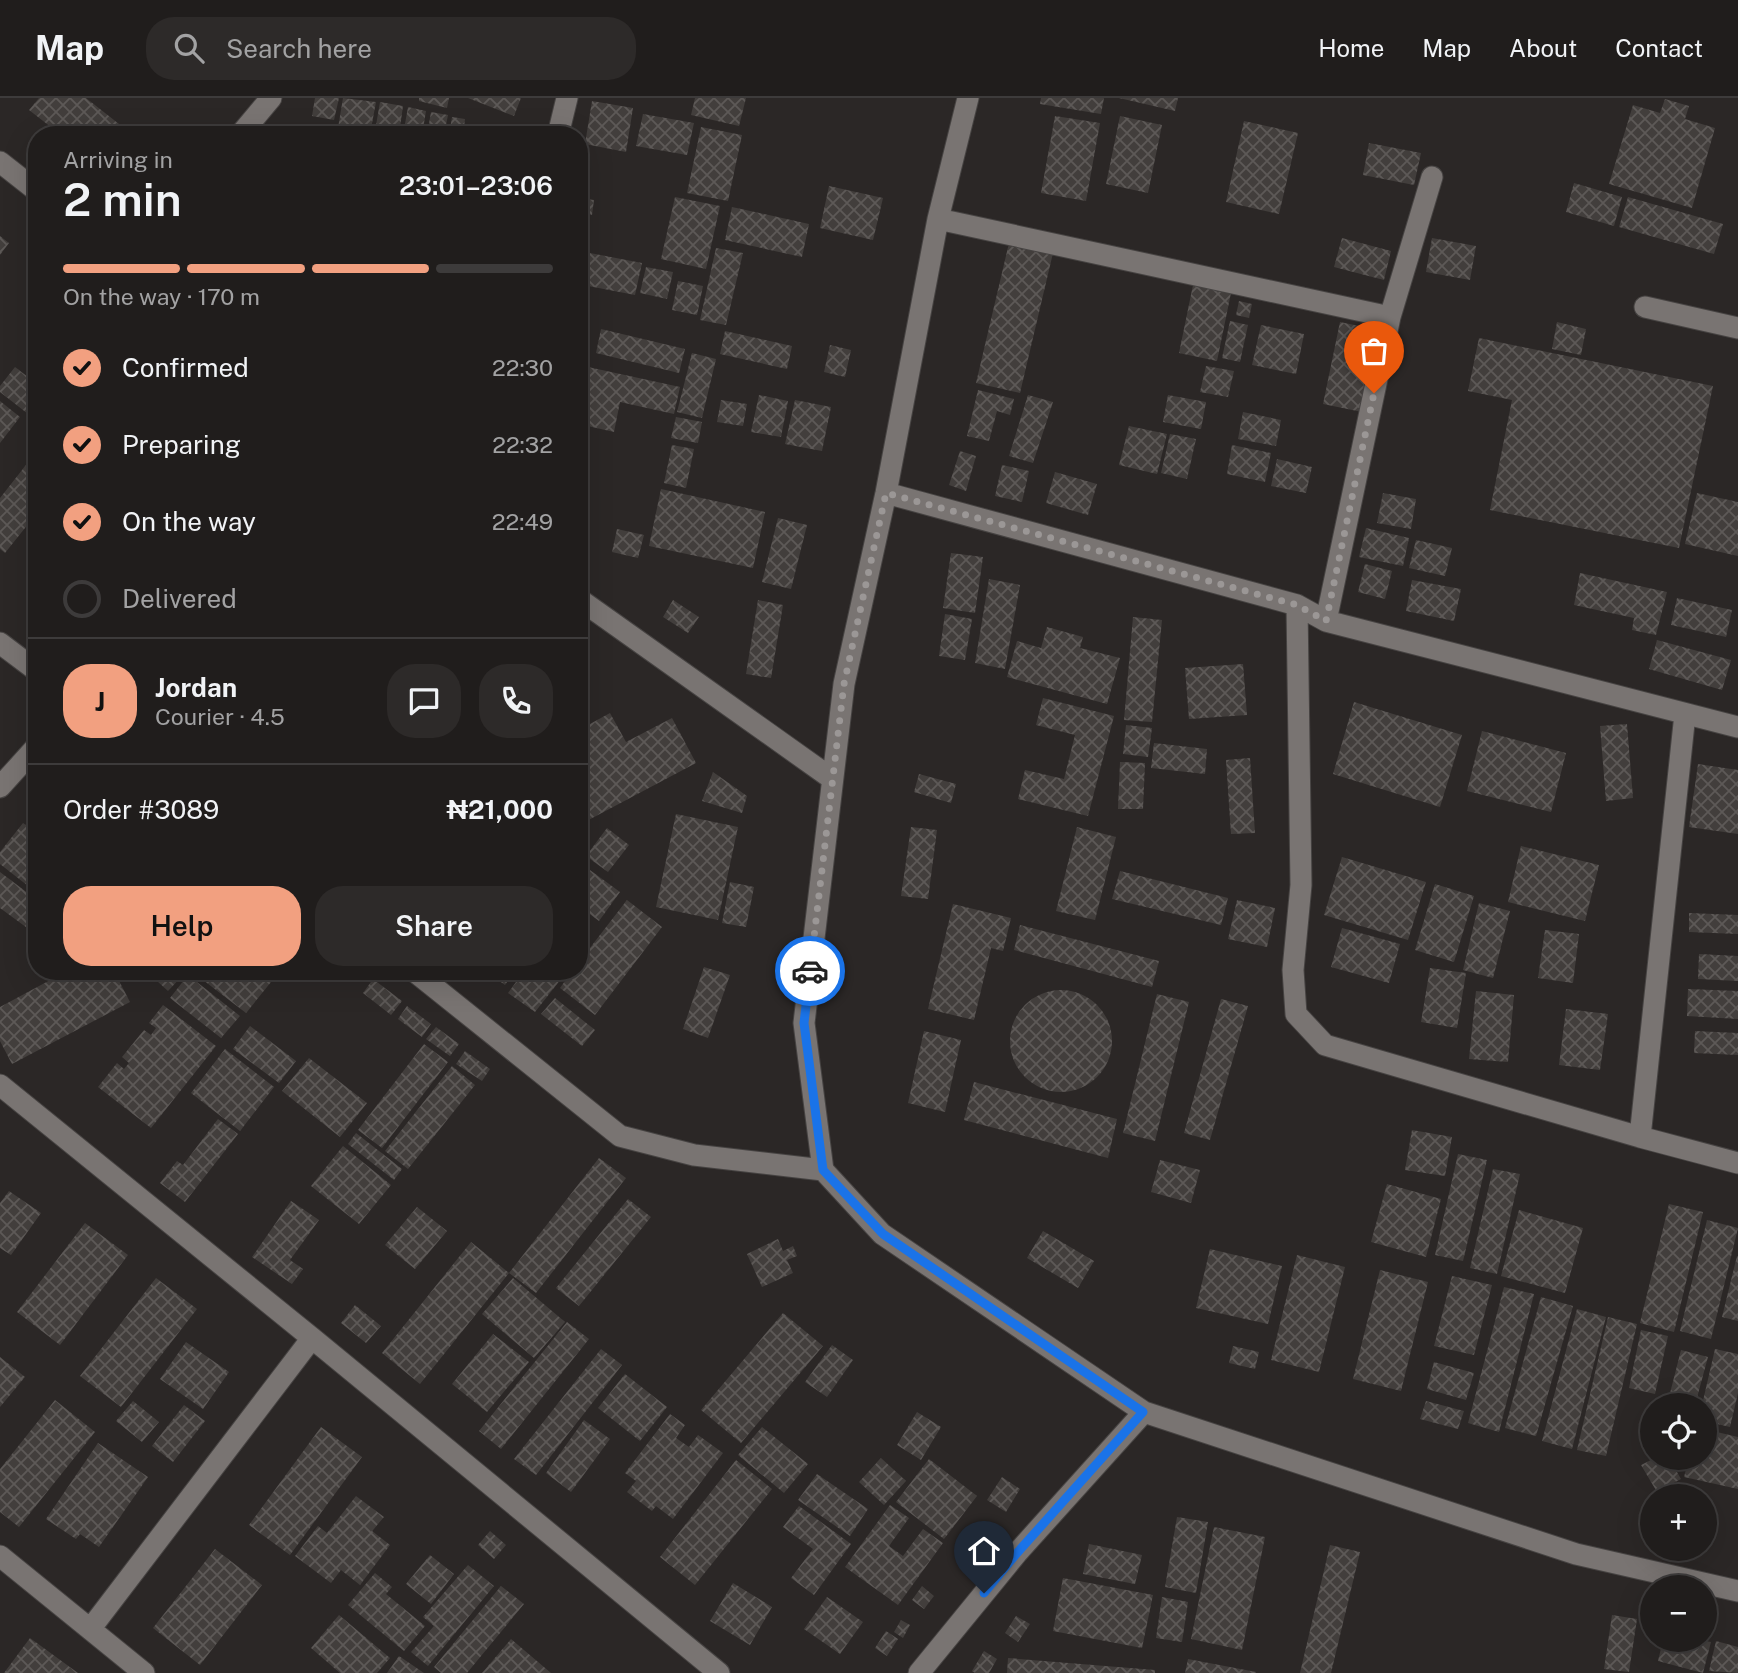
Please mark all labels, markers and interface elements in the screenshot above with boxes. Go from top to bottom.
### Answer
search box [146,17,636,80]
text: Map [35,29,104,67]
icon: search [170,29,208,67]
text: Search here [226,33,372,64]
text: Home [1318,34,1384,62]
text: Map [1422,34,1471,62]
text: About [1509,34,1577,62]
text: Contact [1615,34,1703,62]
text: Arriving in [63,146,173,173]
text: 23:01–23:06 [399,170,553,201]
text: 2 min [63,172,182,226]
text: On the way · 170 m [63,283,260,310]
pin [1344,321,1404,393]
icon: bag [1355,332,1393,370]
icon: check [63,349,101,387]
text: Confirmed [122,352,249,383]
text: 22:30 [492,354,553,381]
icon: check [63,426,101,464]
text: Preparing [122,429,241,460]
text: 22:32 [492,431,553,458]
icon: check [63,503,101,541]
text: On the way [122,506,256,537]
text: 22:49 [492,508,553,535]
text: Delivered [122,583,237,614]
button: chat [387,664,461,738]
button: phone [479,664,553,738]
text: Jordan [155,672,237,703]
text: J [95,686,105,717]
text: Courier · 4.5 [155,703,285,730]
text: Order #3089 [63,794,219,825]
text: ₦21,000 [446,794,553,825]
button: Help [63,886,301,966]
button: Share [315,886,553,966]
courier [775,936,845,1006]
icon: car [791,952,829,990]
map controls [1640,1393,1717,1652]
button: locate [1640,1393,1717,1470]
button: + [1640,1484,1717,1561]
pin [954,1521,1014,1593]
icon: home [965,1532,1003,1570]
button: − [1640,1575,1717,1652]

